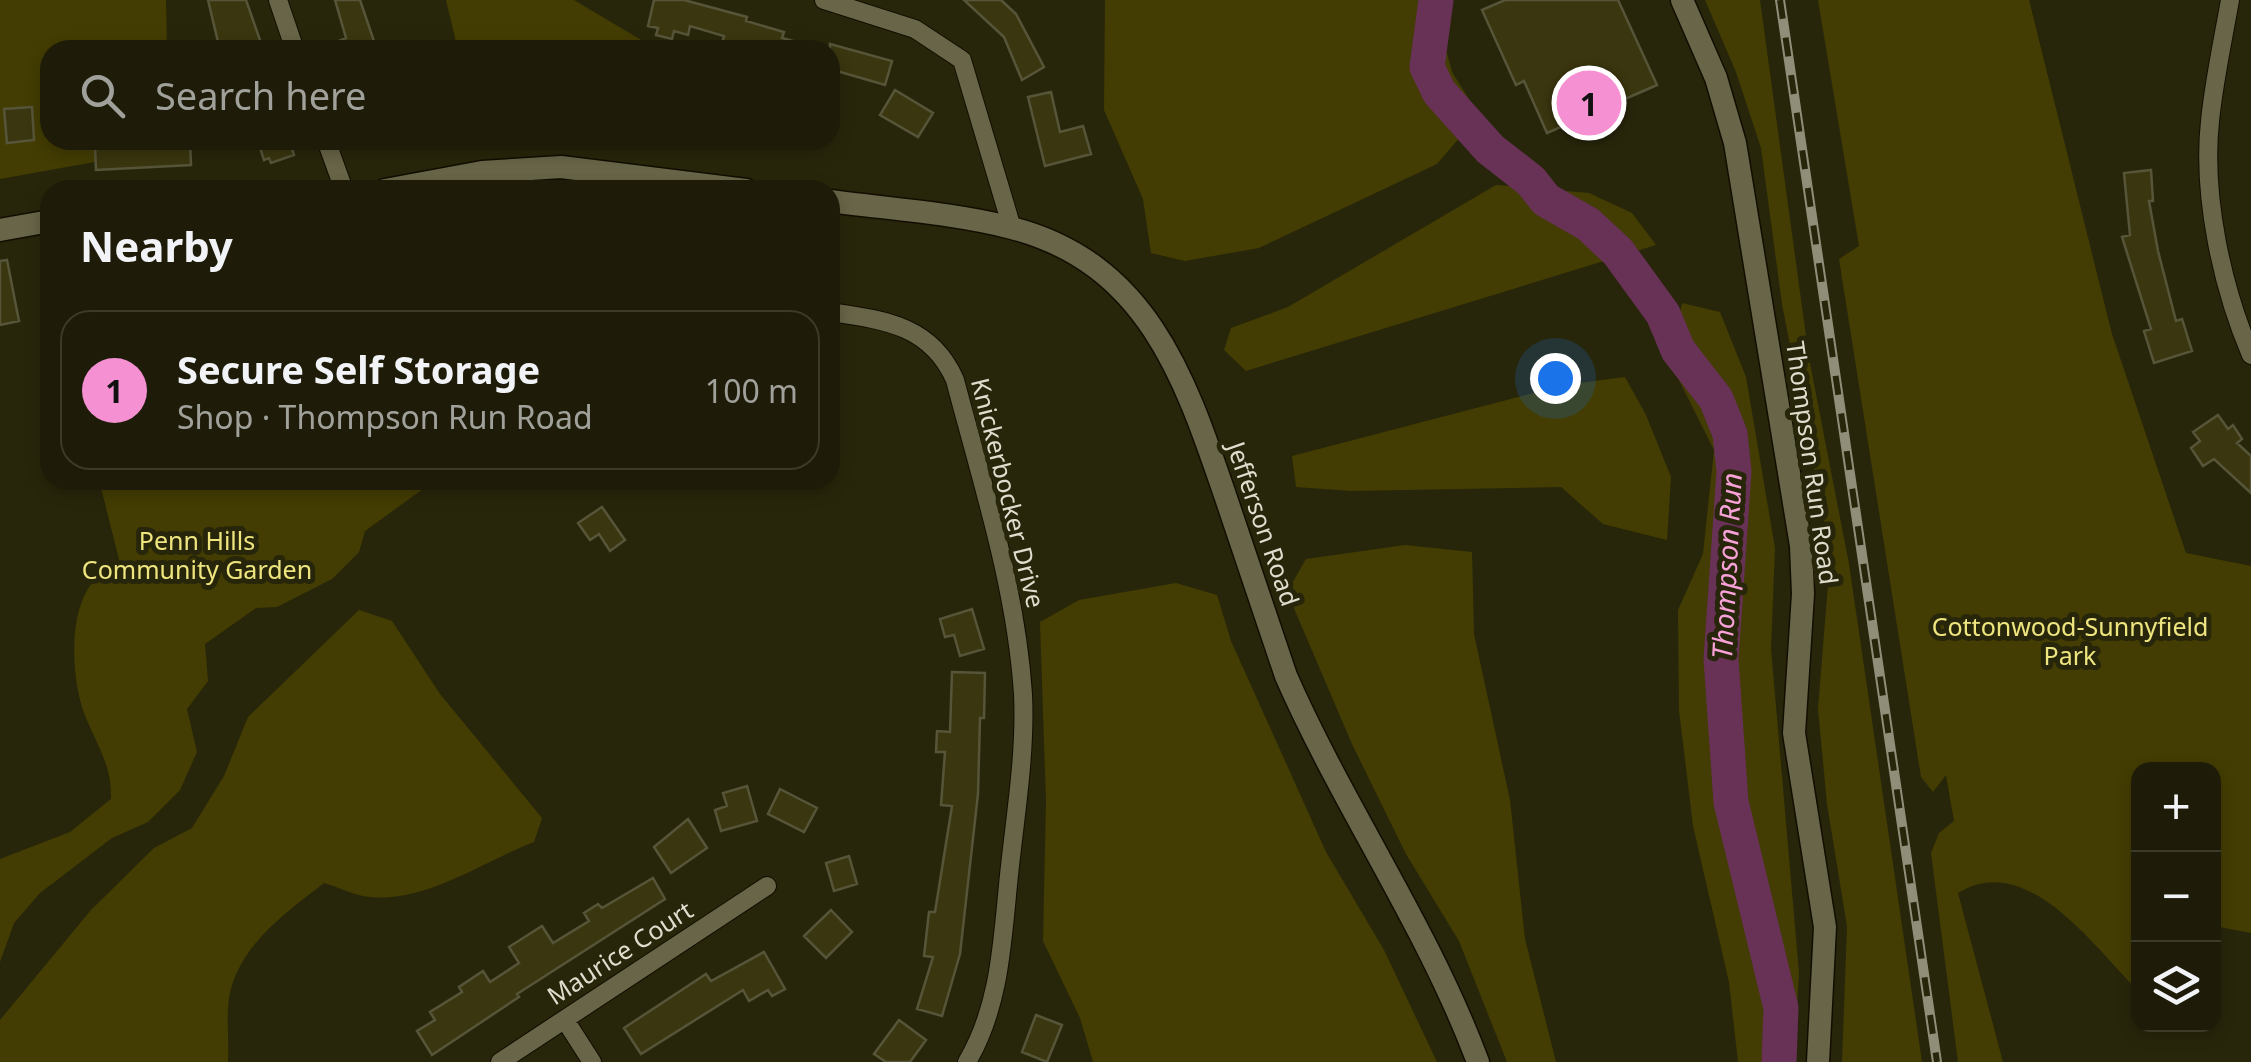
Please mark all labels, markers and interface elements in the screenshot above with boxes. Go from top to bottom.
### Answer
search box [40,40,840,150]
pin: 1 [1556,66,1622,140]
icon: search [75,68,130,123]
text: Search here [155,69,366,121]
text: Nearby [80,217,233,274]
street label: Thompson Run Road [1779,339,1847,587]
text: Secure Self Storage [177,343,540,395]
your location [1530,353,1581,404]
text: 1 [105,369,124,412]
text: 100 m [705,369,798,412]
street label: Knickerbocker Drive [964,374,1054,611]
text: Shop · Thompson Run Road [177,395,593,438]
street label: Jefferson Road [1219,435,1308,610]
water label: Thompson Run [1702,472,1750,660]
park label: Penn Hills Community Garden [82,523,312,586]
park label: Cottonwood-Sunnyfield Park [1932,609,2208,672]
map controls [2131,762,2221,1032]
button: + [2131,762,2221,852]
button: − [2131,852,2221,942]
street label: Maurice Court [540,892,699,1012]
button: layers [2131,942,2221,1032]

